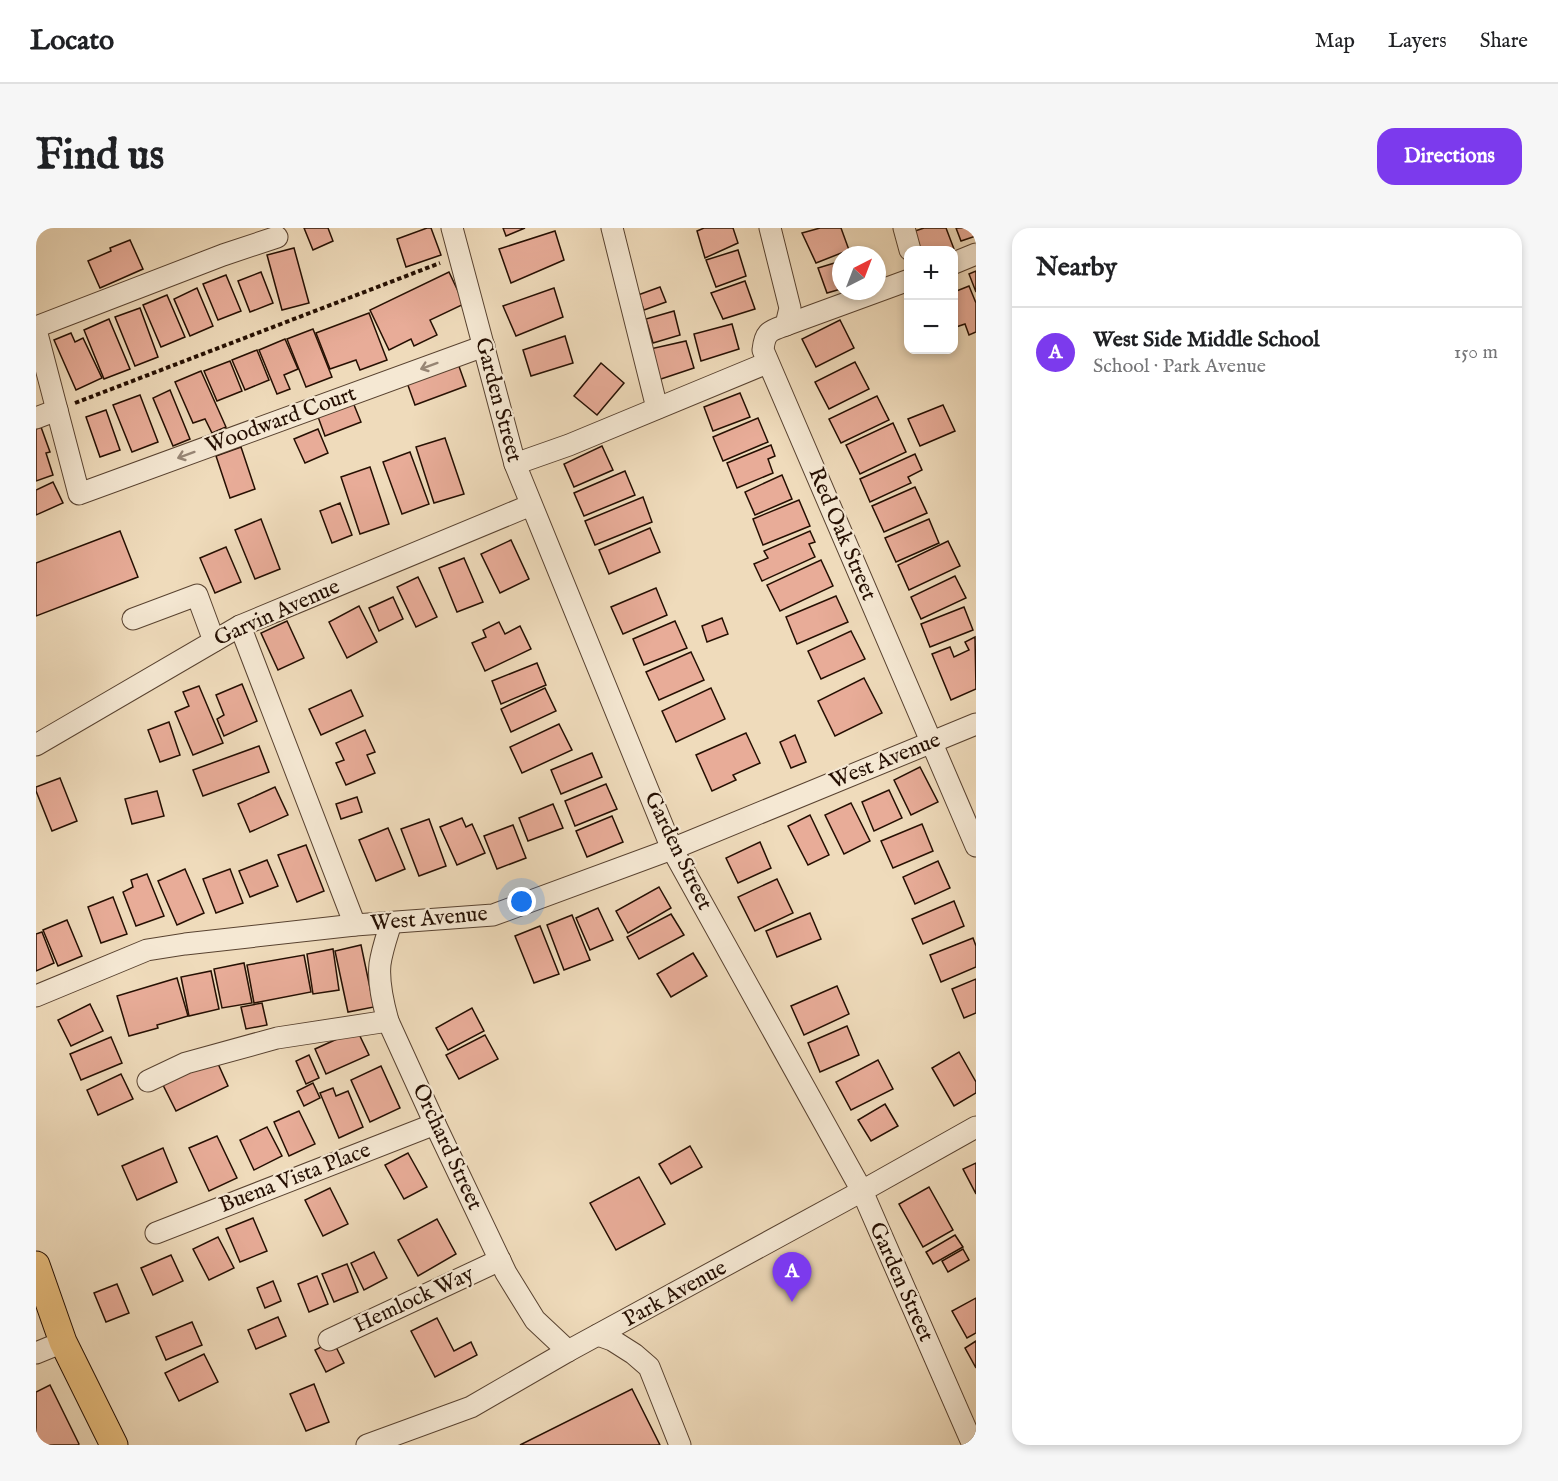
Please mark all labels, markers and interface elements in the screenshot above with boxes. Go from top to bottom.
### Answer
text: Locato [30,24,114,59]
text: Map [1315,28,1355,55]
text: Layers [1388,28,1447,55]
text: Share [1480,28,1528,55]
button: Directions [1377,128,1522,185]
text: Find us [36,130,164,183]
north arrow [832,246,886,300]
map controls [904,246,958,354]
button: + [904,246,958,300]
text: Nearby [1036,251,1117,284]
button: − [904,300,958,354]
text: West Side Middle School [1093,326,1320,354]
street label: Garden Street [468,335,528,466]
text: A [1049,340,1062,365]
text: 150 m [1454,340,1498,365]
text: School · Park Avenue [1093,354,1266,379]
one-way arrow [420,362,439,373]
street label: Woodward Court [202,380,361,460]
one-way arrow [178,450,196,461]
street label: Red Oak Street [801,463,883,605]
street label: Garvin Avenue [210,573,344,653]
street label: West Avenue [825,726,945,796]
street label: Garden Street [637,787,719,915]
your location [507,887,536,916]
street label: West Avenue [369,900,489,938]
street label: Orchard Street [406,1079,489,1215]
street label: Buena Vista Place [215,1136,375,1220]
street label: Garden Street [862,1218,940,1347]
pin: A [772,1252,812,1302]
street label: Park Avenue [618,1254,732,1334]
street label: Hemlock Way [350,1260,479,1340]

